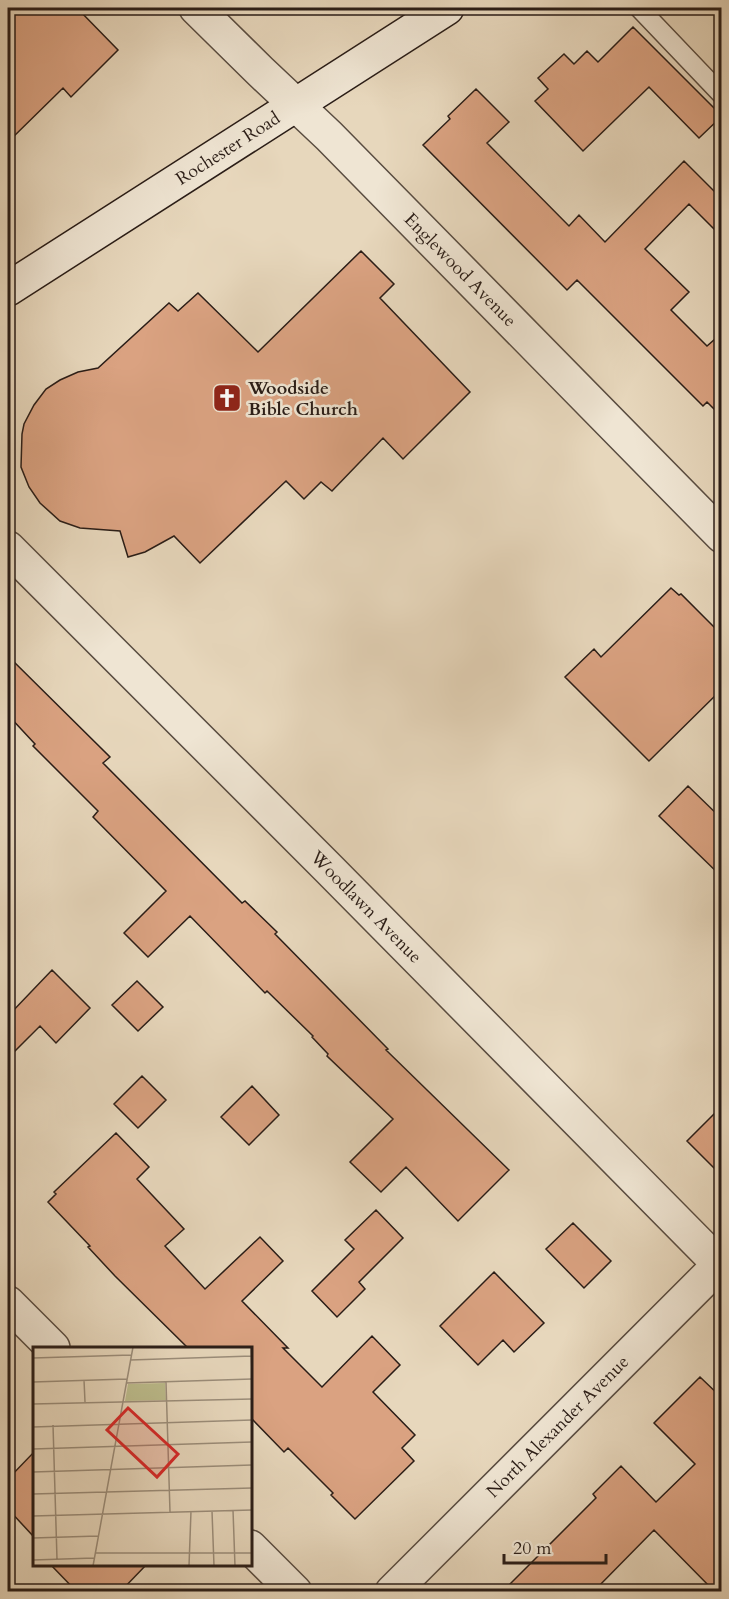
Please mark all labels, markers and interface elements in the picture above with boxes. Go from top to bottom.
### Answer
street label: Rochester Road [171,105,285,191]
street label: Englewood Avenue [399,207,522,332]
place label: Woodside Bible Church [247,376,358,422]
church icon: Woodside Bible Church [211,382,243,414]
street label: Woodlawn Avenue [304,844,428,969]
inset map [33,1347,252,1566]
street label: North Alexander Avenue [481,1350,634,1503]
scale bar [504,1527,606,1565]
text: 20 m [513,1536,552,1561]

